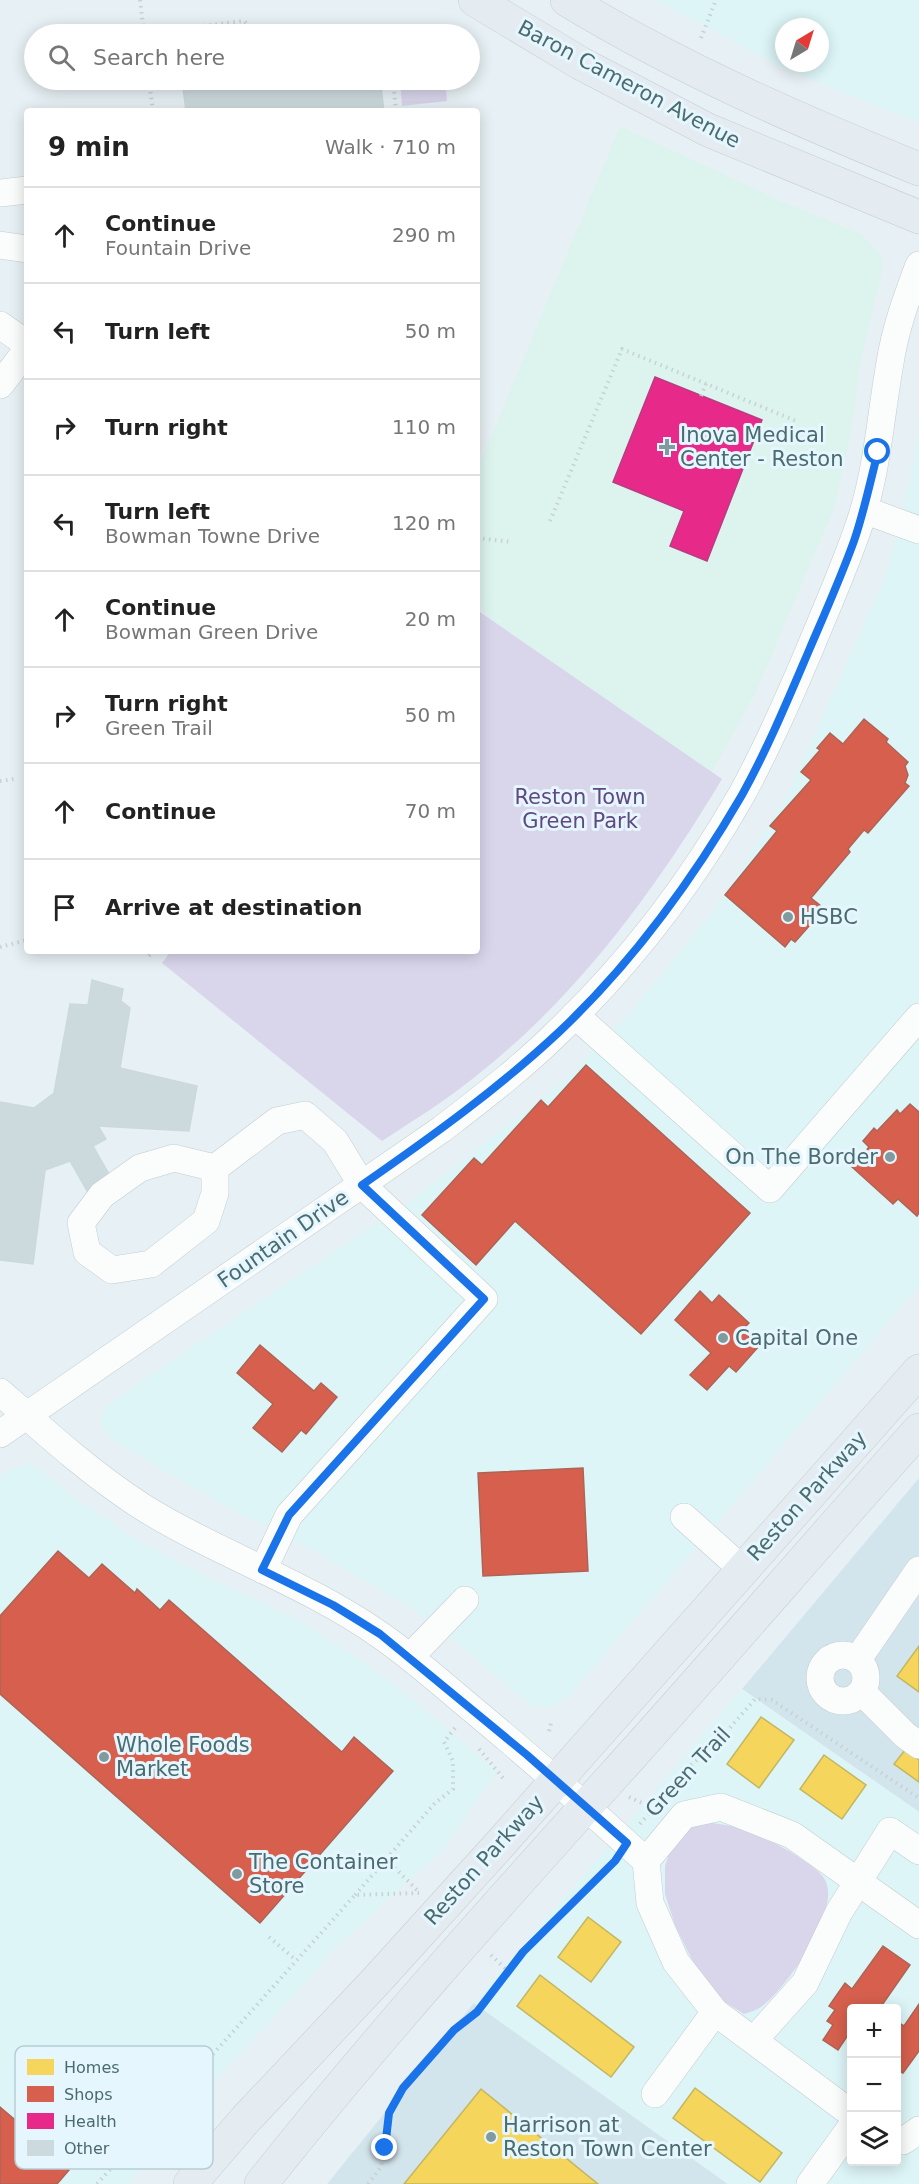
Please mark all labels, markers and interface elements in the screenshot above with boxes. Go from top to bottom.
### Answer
street label: Baron Cameron Avenue [514,15,744,153]
north arrow [775,18,829,72]
search box [24,24,480,90]
icon: search [45,41,78,74]
text: Search here [93,45,225,70]
text: 9 min [48,132,130,162]
text: Walk · 710 m [325,135,456,159]
text: Continue [105,211,216,236]
icon: ahead [48,219,81,252]
text: 290 m [392,223,456,247]
text: Fountain Drive [105,236,251,260]
icon: left [48,315,81,348]
text: Turn left [105,319,210,344]
text: 50 m [405,319,456,343]
icon: right [48,411,81,444]
text: Turn right [105,415,228,440]
text: 110 m [392,415,456,439]
place label: Inova Medical Center - Reston [680,423,844,471]
marker: Inova Medical Center - Reston [658,438,676,456]
route start [864,438,890,464]
text: Turn left [105,499,210,524]
icon: left [48,507,81,540]
text: 120 m [392,511,456,535]
text: Bowman Towne Drive [105,524,320,548]
text: Continue [105,595,216,620]
icon: ahead [48,603,81,636]
text: 20 m [405,607,456,631]
text: Bowman Green Drive [105,620,318,644]
text: Turn right [105,691,228,716]
icon: right [48,699,81,732]
text: 50 m [405,703,456,727]
text: Green Trail [105,716,213,740]
park label: Reston Town Green Park [514,785,646,833]
icon: ahead [48,795,81,828]
text: Continue [105,799,216,824]
text: 70 m [405,799,456,823]
icon: arrive [48,891,81,924]
text: Arrive at destination [105,895,362,920]
place label: HSBC [800,905,858,929]
marker: HSBC [781,910,795,924]
place label: On The Border [725,1145,878,1169]
marker: On The Border [883,1150,897,1164]
street label: Fountain Drive [213,1185,353,1293]
place label: Capital One [735,1326,858,1350]
marker: Capital One [716,1331,730,1345]
street label: Reston Parkway [742,1426,872,1566]
street label: Green Trail [641,1722,735,1822]
place label: Whole Foods Market [116,1733,250,1781]
marker: Whole Foods Market [97,1750,111,1764]
street label: Reston Parkway [419,1790,549,1930]
place label: The Container Store [248,1850,398,1898]
marker: The Container Store [230,1867,244,1881]
map controls [847,2004,901,2166]
button: + [847,2004,901,2058]
legend [15,2046,213,2169]
text: Homes [64,2058,120,2077]
button: − [847,2058,901,2112]
text: Shops [64,2085,113,2104]
text: Health [64,2112,117,2131]
button: layers [847,2112,901,2166]
place label: Harrison at Reston Town Center [503,2113,712,2161]
marker: Harrison at Reston Town Center [484,2130,498,2144]
route end [371,2134,397,2160]
text: Other [64,2139,110,2158]

